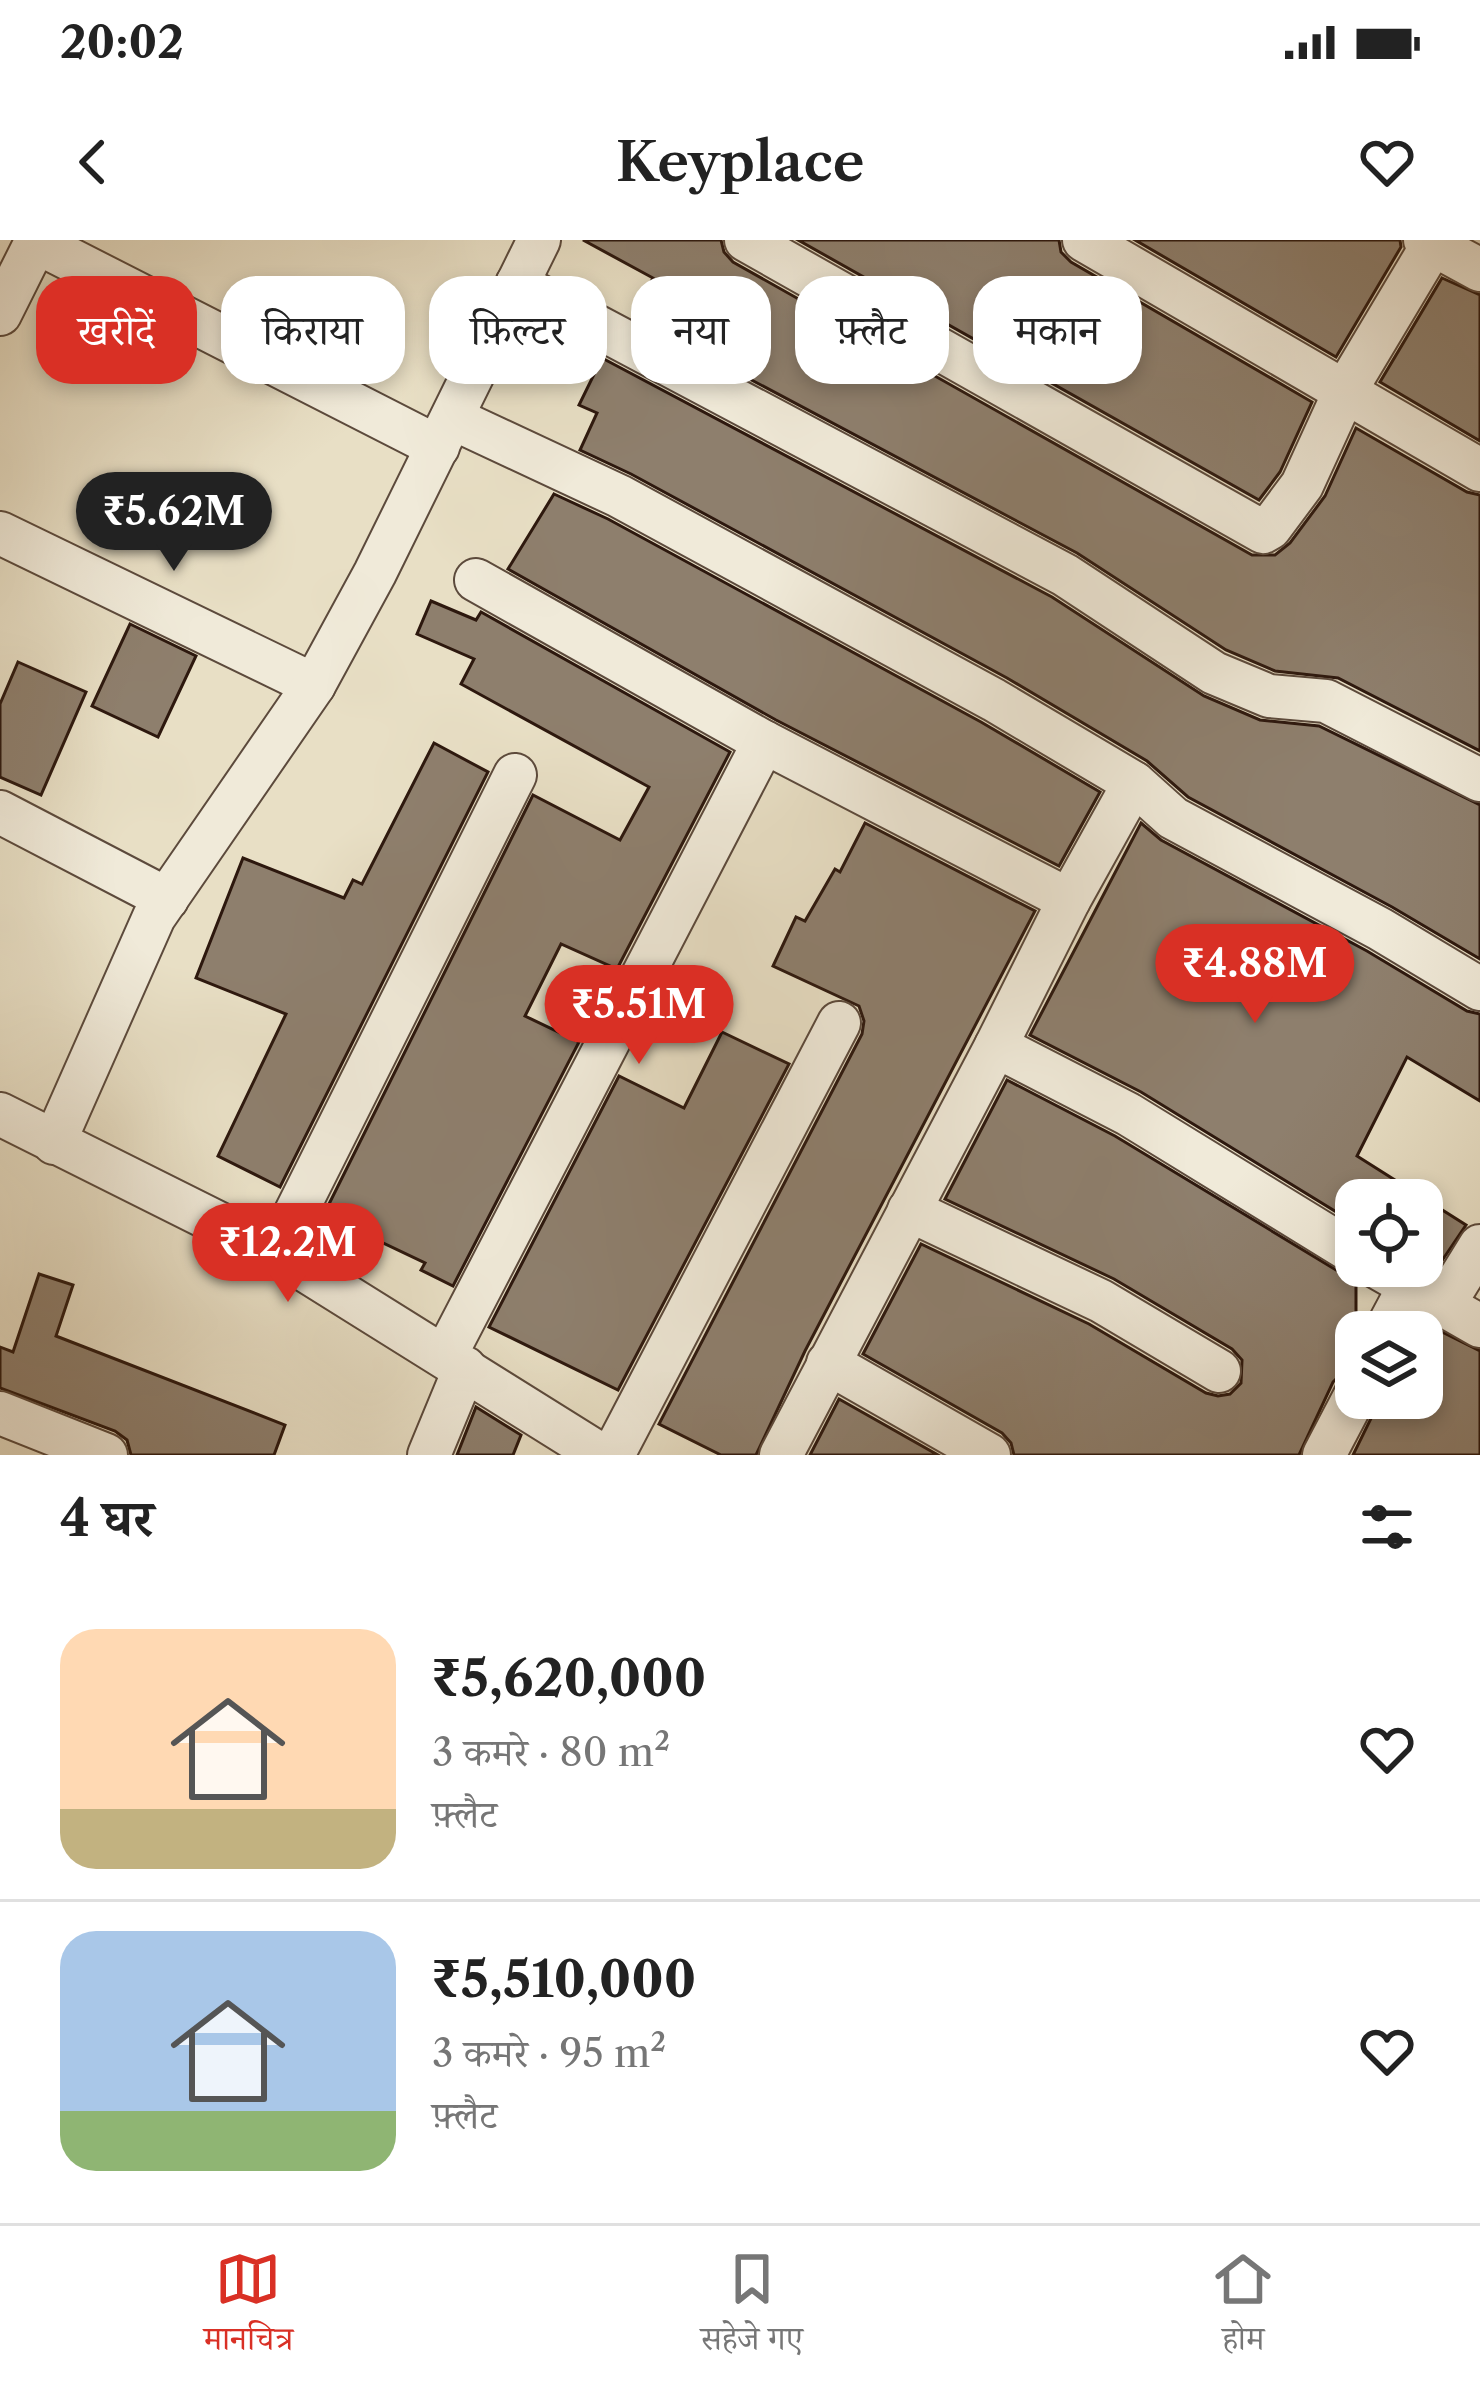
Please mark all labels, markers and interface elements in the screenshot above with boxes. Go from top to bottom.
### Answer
text: 20:02 [60,14,184,70]
icon: back [60,129,126,195]
text: Keyplace [616,129,864,195]
icon: heart [1354,129,1420,195]
chip: खरीदें [36,276,197,384]
chip: किराया [221,276,405,384]
chip: फ़िल्टर [429,276,607,384]
chip: नया [631,276,771,384]
chip: फ़्लैट [795,276,949,384]
chip: मकान [973,276,1142,384]
pin: ₹5.62M [76,472,272,574]
text: ₹5.62M [103,487,245,535]
pin: ₹4.88M [1157,924,1353,1026]
text: ₹4.88M [1182,939,1328,987]
pin: ₹5.51M [541,965,737,1067]
text: ₹5.51M [572,980,706,1028]
map controls [1335,1179,1443,1419]
button: locate [1335,1179,1443,1287]
pin: ₹12.2M [190,1203,386,1305]
text: ₹12.2M [219,1218,357,1266]
button: layers [1335,1311,1443,1419]
text: 4 घर [60,1487,154,1549]
icon: filters [1354,1494,1420,1560]
text: ₹5,620,000 [432,1647,706,1709]
icon: home [156,1677,300,1821]
icon: heart [1354,1716,1420,1782]
text: 3 कमरे · 80 m² [432,1728,670,1776]
text: फ़्लैट [432,1790,497,1838]
text: ₹5,510,000 [432,1948,696,2010]
icon: home [156,1979,300,2123]
icon: heart [1354,2018,1420,2084]
text: 3 कमरे · 95 m² [432,2029,666,2077]
text: फ़्लैट [432,2091,497,2139]
tab: मानचित्र [204,2246,293,2371]
tab: सहेजे गए [700,2246,803,2371]
tab: होम [1210,2246,1276,2371]

